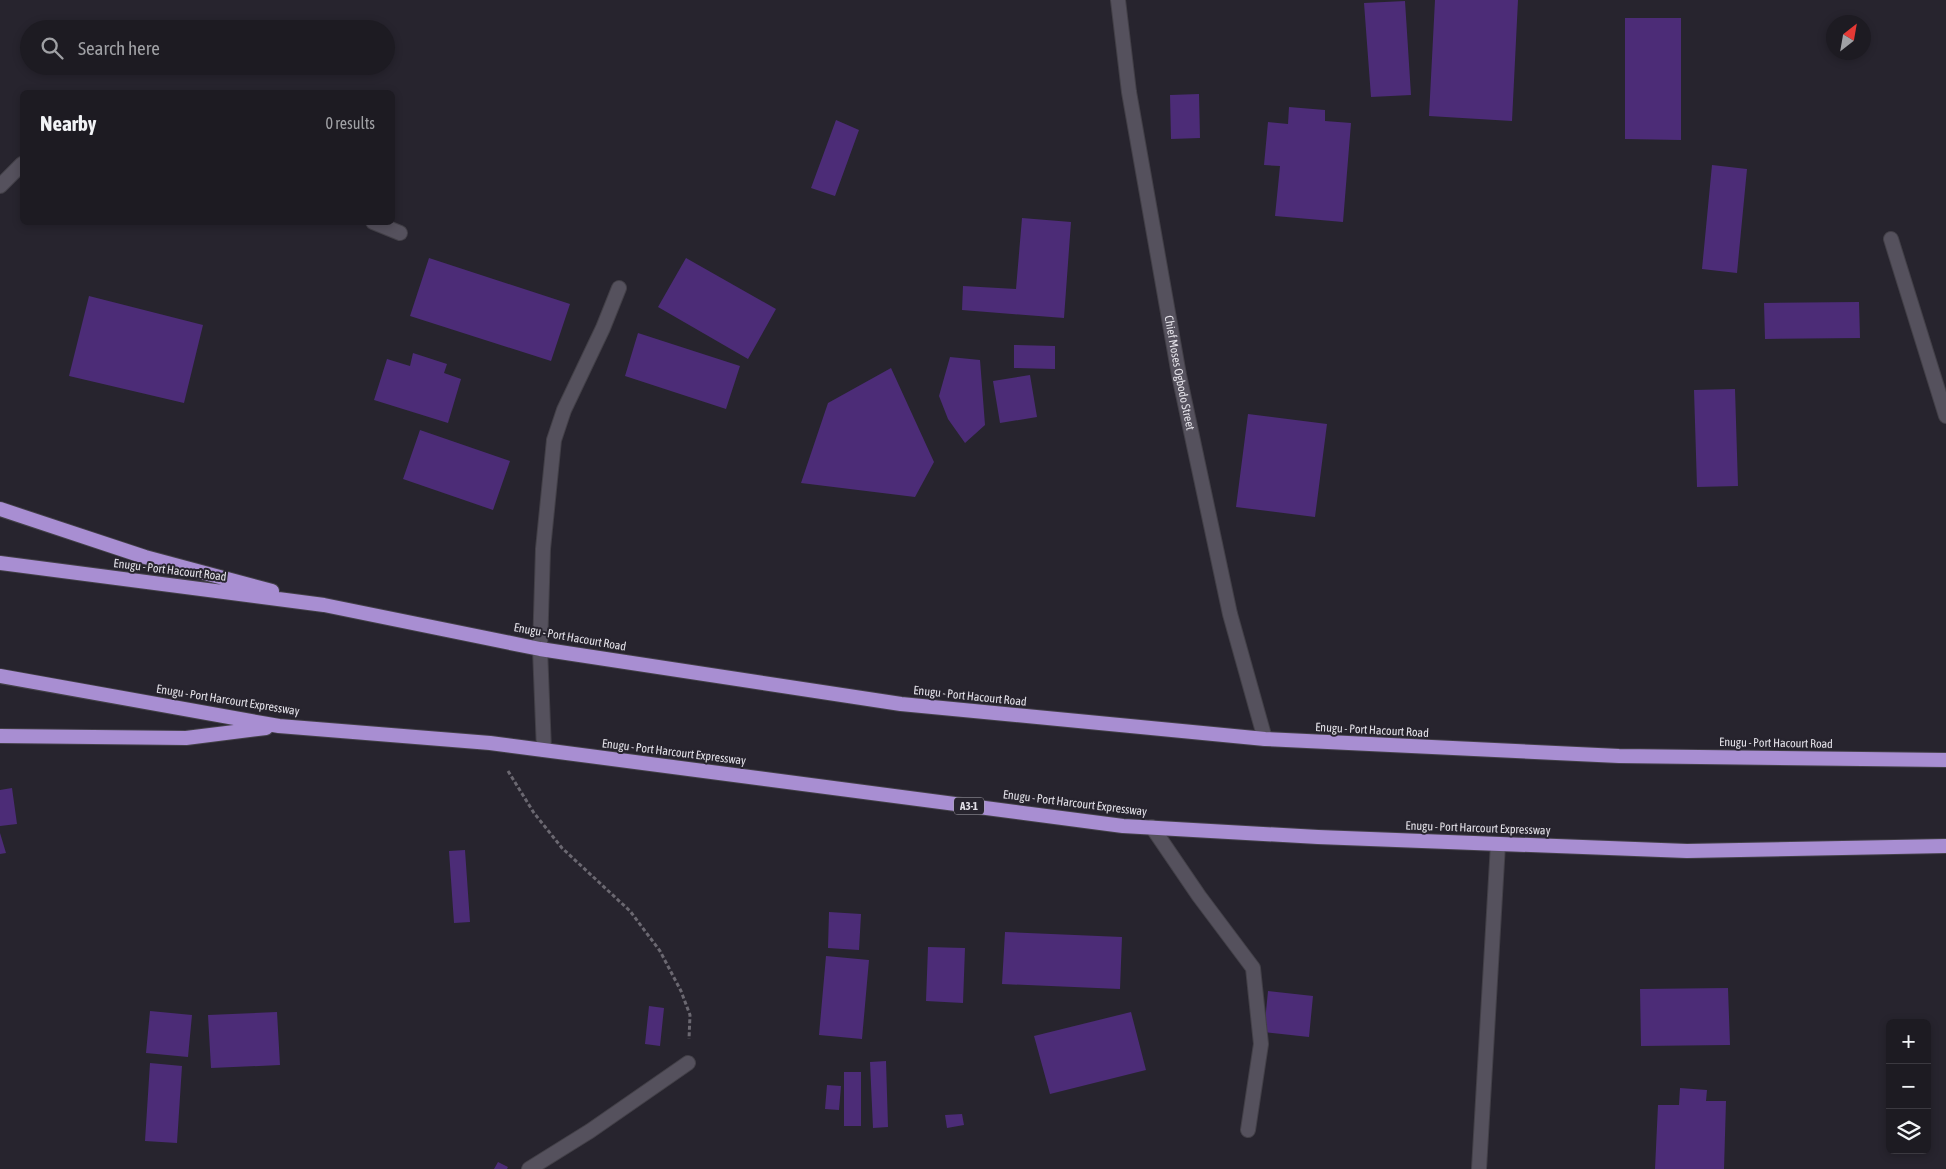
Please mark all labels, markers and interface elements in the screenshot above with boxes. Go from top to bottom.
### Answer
north arrow [1826,15,1871,60]
search box [20,20,395,75]
icon: search [38,34,66,62]
text: Search here [78,37,160,59]
text: Nearby [40,111,96,135]
text: 0 results [325,114,375,132]
street label: Chief Moses Ogbodo Street [1162,314,1198,432]
street label: Enugu - Port Hacourt Road [113,556,227,584]
street label: Enugu - Port Hacourt Road [513,620,627,654]
street label: Enugu - Port Harcourt Expressway [155,682,301,718]
street label: Enugu - Port Hacourt Road [913,683,1027,709]
street label: Enugu - Port Hacourt Road [1315,720,1429,740]
street label: Enugu - Port Hacourt Road [1719,735,1833,751]
street label: Enugu - Port Harcourt Expressway [601,736,747,768]
street label: Enugu - Port Harcourt Expressway [1002,787,1148,819]
road number: A3-1 [954,798,984,814]
street label: Enugu - Port Harcourt Expressway [1405,818,1551,838]
map controls [1886,1019,1931,1154]
button: + [1886,1019,1931,1064]
button: − [1886,1064,1931,1109]
button: layers [1886,1109,1931,1154]

